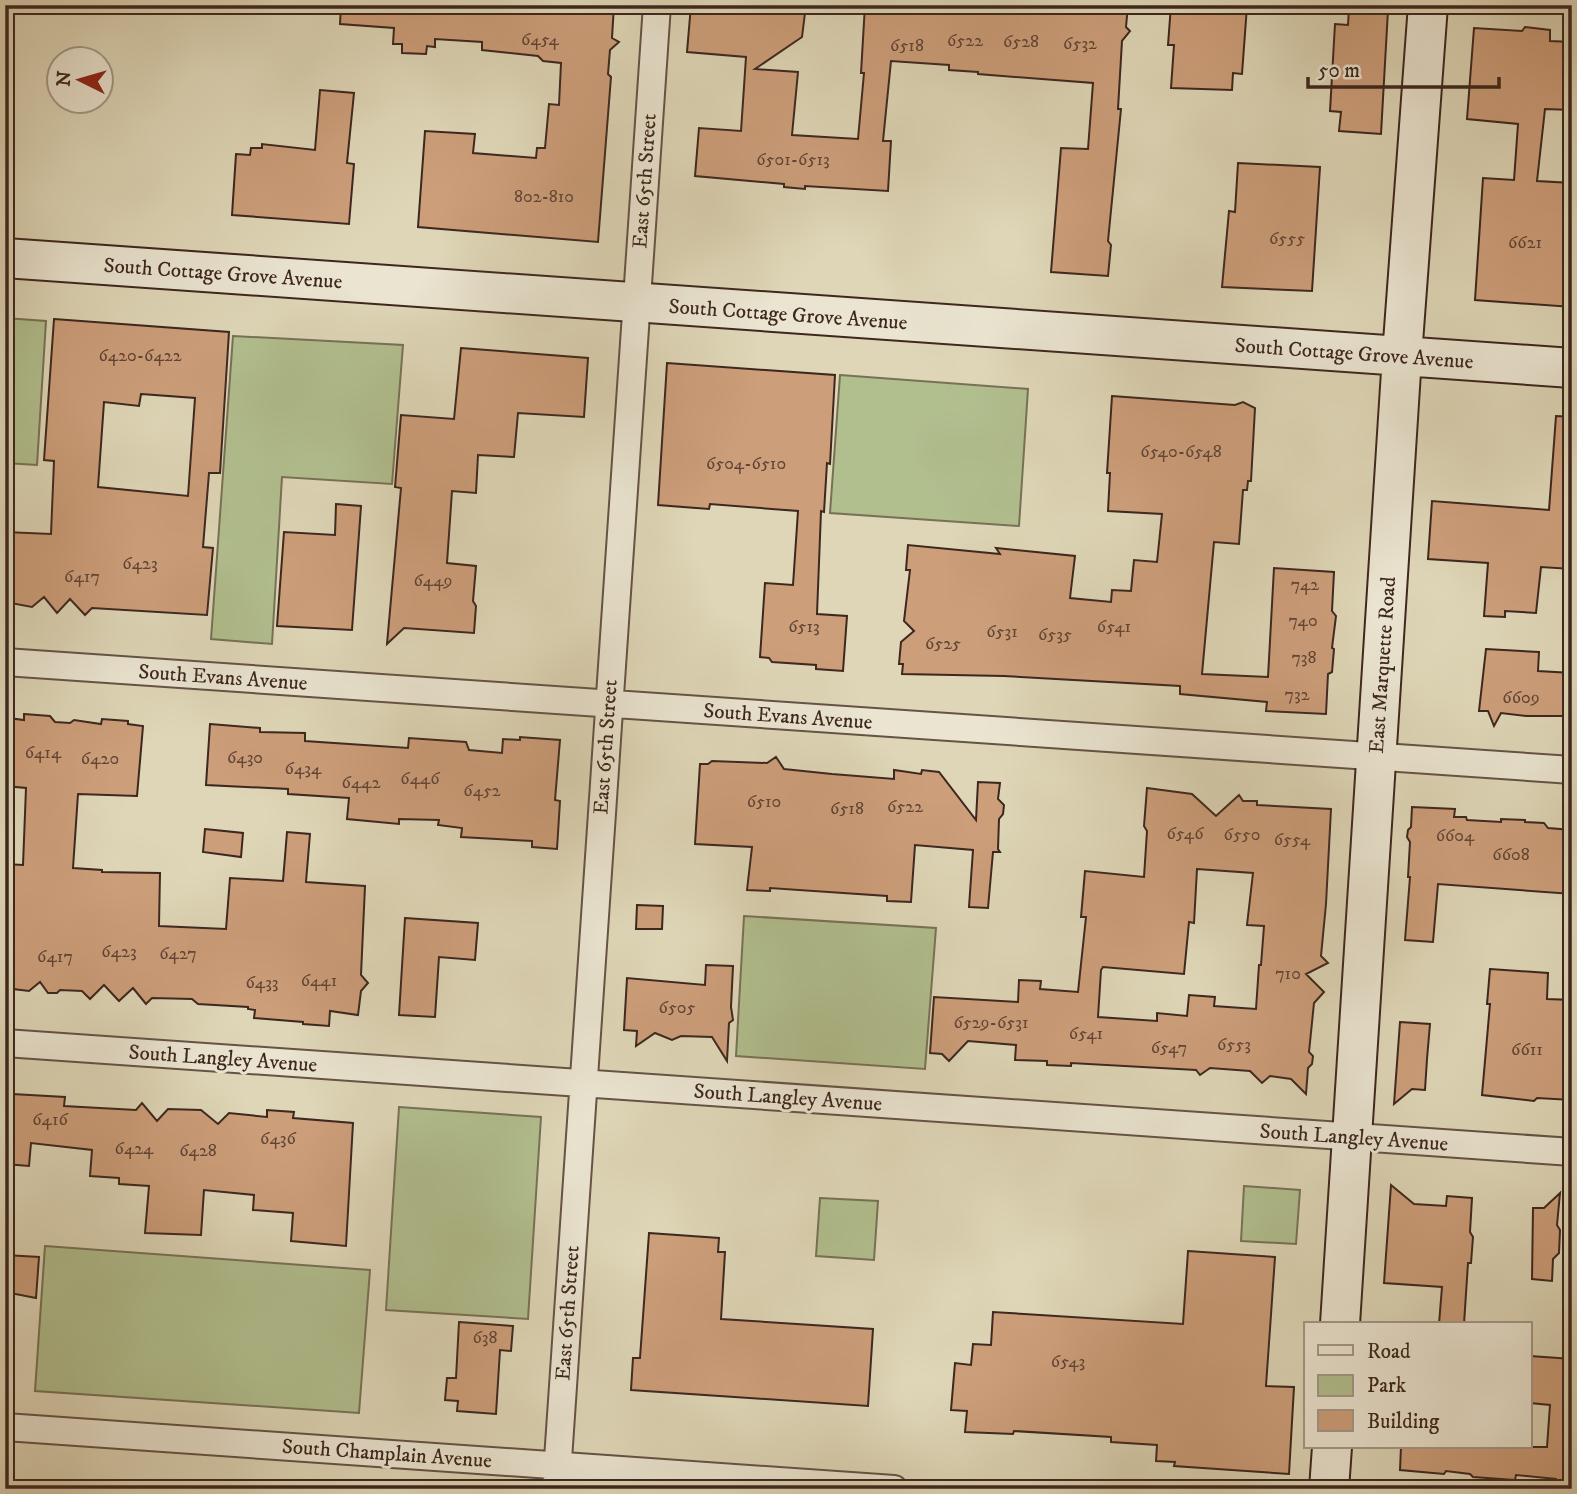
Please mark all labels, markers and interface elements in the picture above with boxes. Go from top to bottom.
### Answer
house number: 6454 [521,29,560,51]
house number: 6522 [947,30,983,52]
house number: 6528 [1003,31,1039,53]
house number: 6532 [1063,33,1097,55]
house number: 6518 [890,35,924,57]
north arrow [46,46,116,116]
scale bar [1308,46,1498,90]
text: 50 m [1318,58,1360,84]
text: N [52,69,77,87]
street label: East 65th Street [627,112,663,249]
house number: 6501-6513 [756,149,830,171]
house number: 802-810 [514,186,574,208]
house number: 6555 [1269,228,1305,250]
house number: 6621 [1508,232,1542,254]
street label: South Cottage Grove Avenue [103,253,343,295]
street label: South Cottage Grove Avenue [668,294,908,336]
street label: South Cottage Grove Avenue [1234,333,1474,375]
house number: 6420-6422 [99,345,182,367]
house number: 6540-6548 [1140,441,1222,463]
house number: 6504-6510 [706,453,786,475]
house number: 6423 [122,553,158,575]
house number: 6417 [64,566,100,588]
house number: 6449 [413,570,453,592]
house number: 742 [1291,574,1319,596]
street label: East Marquette Road [1364,575,1402,754]
house number: 740 [1288,610,1318,632]
house number: 6513 [788,616,820,638]
house number: 6541 [1097,616,1131,638]
house number: 6531 [986,621,1018,643]
house number: 6535 [1038,624,1072,646]
house number: 6525 [925,633,961,655]
house number: 738 [1291,647,1317,669]
street label: South Evans Avenue [138,659,309,697]
street label: East 65th Street [588,678,624,815]
house number: 732 [1284,684,1310,706]
house number: 6609 [1502,687,1540,709]
street label: South Evans Avenue [703,698,874,736]
house number: 6414 [25,742,62,764]
house number: 6430 [227,747,263,769]
house number: 6420 [81,748,119,770]
house number: 6434 [285,758,322,780]
house number: 6446 [400,768,440,790]
house number: 6442 [342,772,381,794]
house number: 6452 [463,780,501,802]
house number: 6510 [747,791,781,813]
house number: 6522 [887,796,923,818]
house number: 6518 [830,798,864,820]
house number: 6546 [1166,823,1204,845]
house number: 6550 [1224,824,1260,846]
house number: 6604 [1436,825,1475,847]
house number: 6554 [1274,829,1311,851]
house number: 6608 [1492,844,1530,866]
house number: 6423 [101,941,137,963]
house number: 6427 [159,943,197,965]
house number: 6417 [37,946,73,968]
house number: 710 [1275,963,1301,985]
house number: 6441 [301,970,337,992]
house number: 6433 [245,972,279,994]
house number: 6505 [659,997,696,1019]
house number: 6529-6531 [953,1012,1029,1034]
house number: 6541 [1069,1023,1103,1045]
house number: 6553 [1217,1034,1251,1056]
house number: 6547 [1151,1037,1187,1059]
street label: South Langley Avenue [128,1039,318,1079]
house number: 6611 [1511,1039,1543,1061]
street label: South Langley Avenue [693,1078,883,1118]
house number: 6416 [32,1109,68,1131]
street label: South Langley Avenue [1259,1118,1449,1158]
house number: 6436 [260,1128,297,1150]
house number: 6424 [115,1138,154,1160]
house number: 6428 [179,1140,217,1162]
street label: East 65th Street [550,1244,586,1381]
legend [1304,1322,1532,1448]
house number: 638 [472,1327,498,1349]
text: Road [1367,1339,1411,1365]
house number: 6543 [1051,1351,1085,1373]
text: Park [1367,1373,1407,1399]
text: Building [1367,1409,1440,1435]
street label: South Champlain Avenue [281,1434,493,1474]

